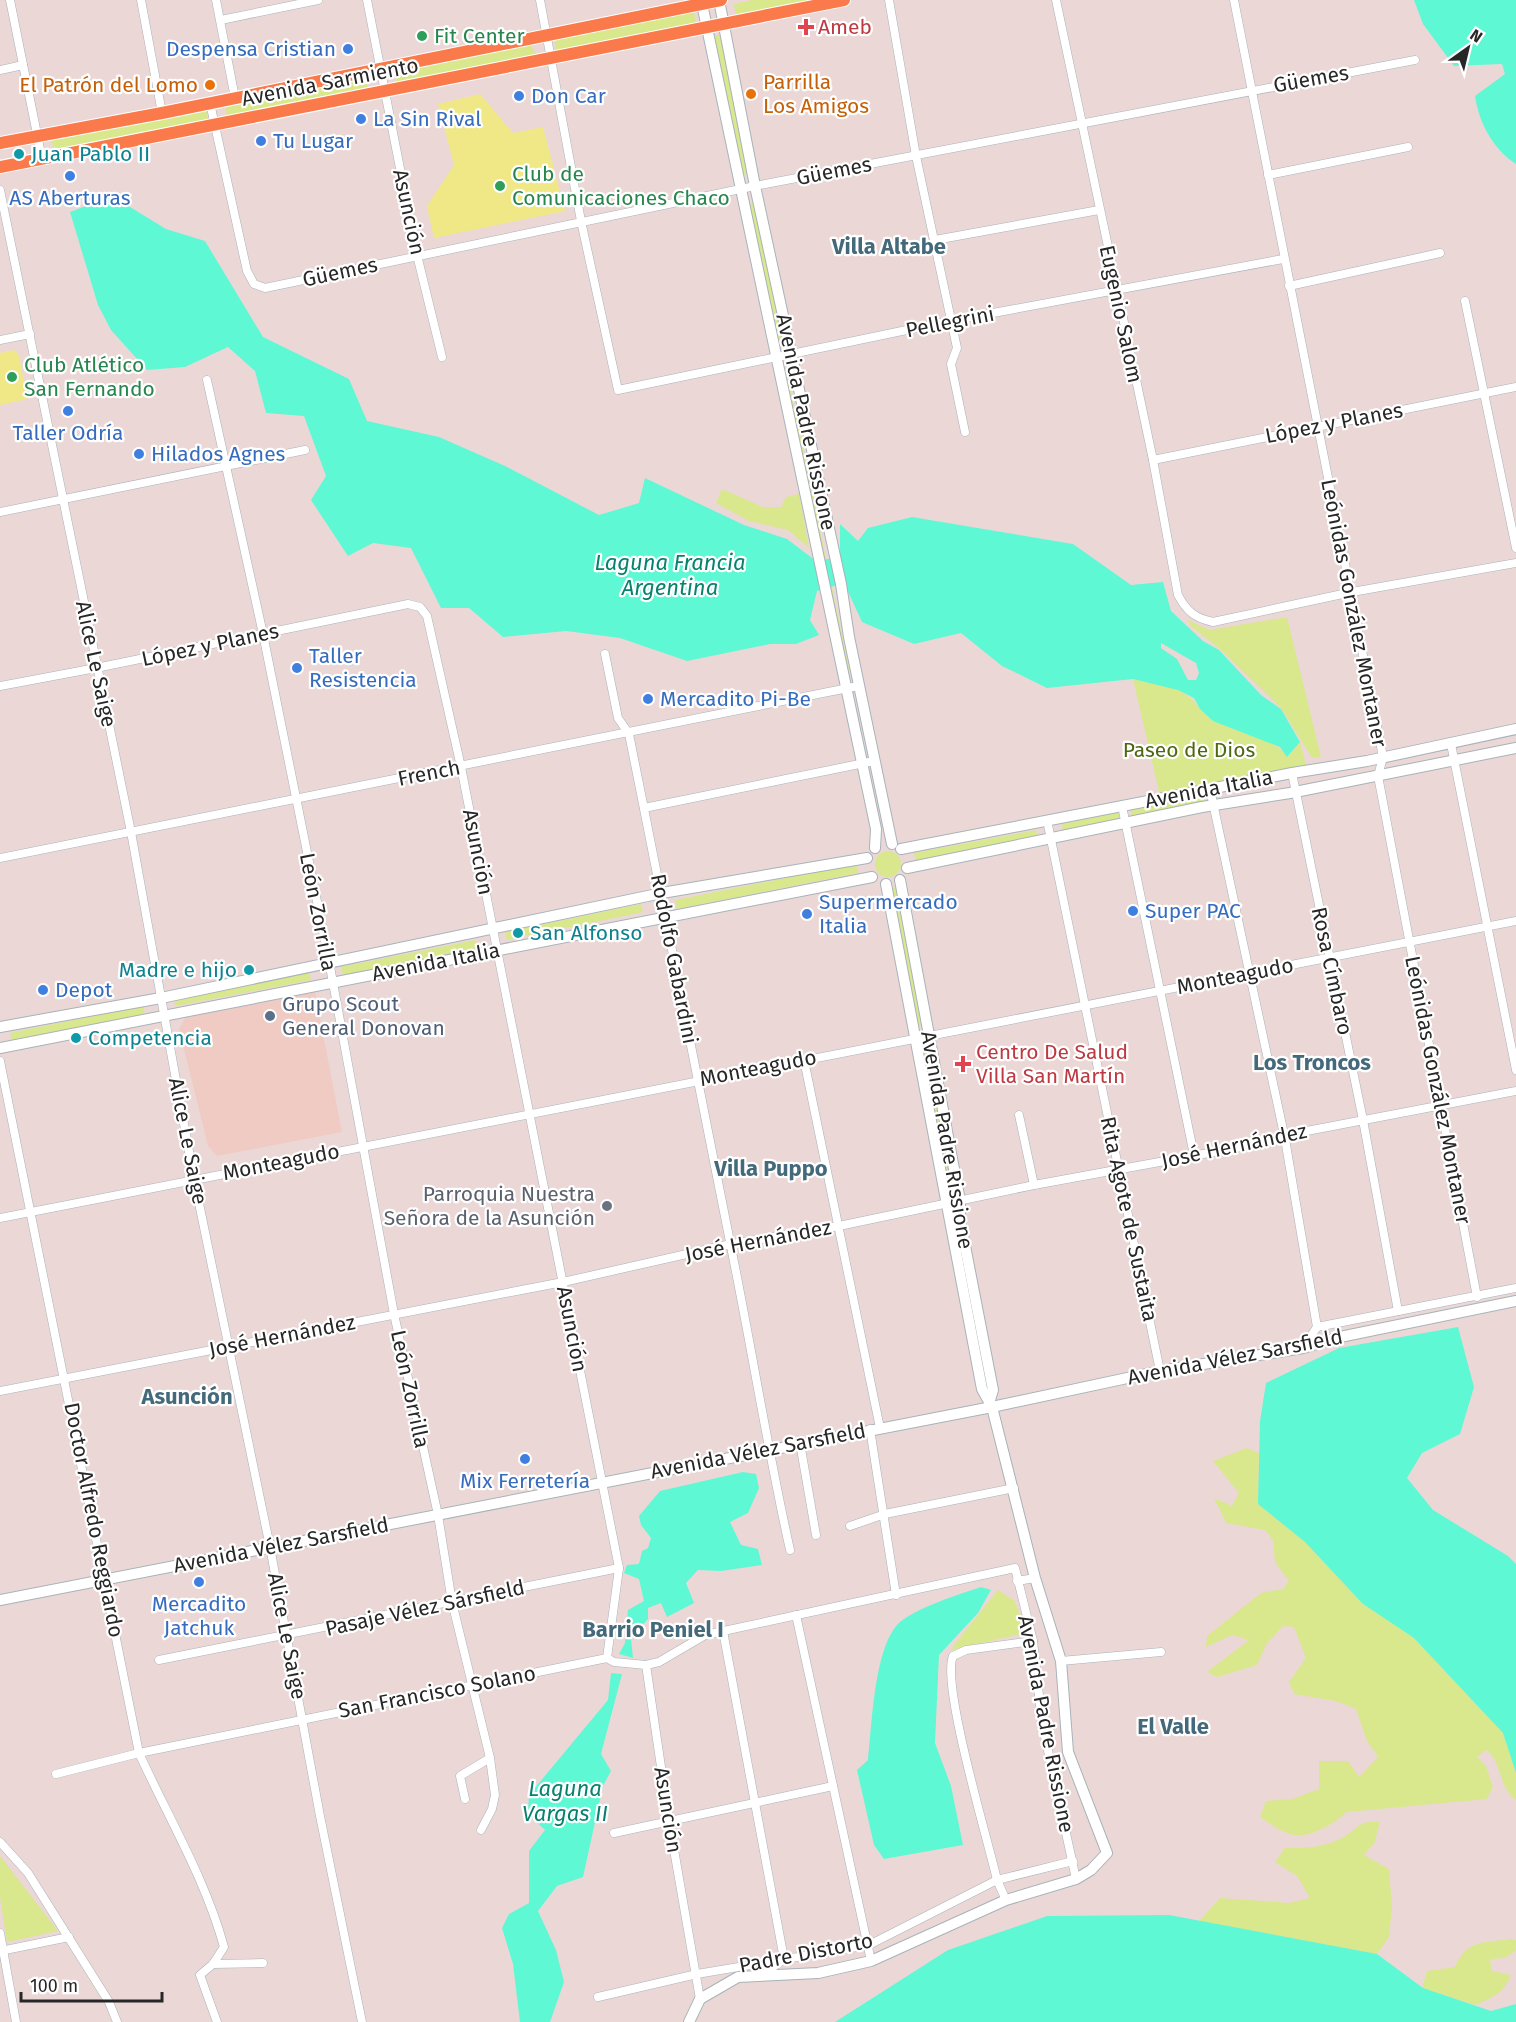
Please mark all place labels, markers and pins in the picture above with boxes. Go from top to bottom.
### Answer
place label: Ameb [818,14,872,40]
marker: Ameb [799,20,813,34]
place label: Fit Center [434,23,525,49]
marker: Fit Center [415,29,429,43]
place label: Despensa Cristian [166,36,336,62]
marker: Despensa Cristian [341,42,355,56]
place label: Parrilla Los Amigos [763,69,869,119]
place label: El Patrón del Lomo [19,72,198,98]
marker: El Patrón del Lomo [203,78,217,92]
place label: Don Car [531,83,606,109]
marker: Parrilla Los Amigos [744,87,758,101]
marker: Don Car [512,89,526,103]
place label: La Sin Rival [373,106,481,132]
marker: La Sin Rival [354,112,368,126]
place label: Tu Lugar [273,128,353,154]
marker: Tu Lugar [254,134,268,148]
place label: Juan Pablo II [31,141,150,167]
marker: Juan Pablo II [12,147,26,161]
place label: Club de Comunicaciones Chaco [512,161,730,211]
marker: AS Aberturas [63,169,77,183]
marker: Club de Comunicaciones Chaco [493,179,507,193]
place label: AS Aberturas [9,185,131,211]
place label: Club Atlético San Fernando [24,352,155,402]
marker: Club Atlético San Fernando [5,370,19,384]
marker: Taller Odría [61,404,75,418]
place label: Taller Odría [13,420,123,446]
place label: Hilados Agnes [151,441,286,467]
marker: Hilados Agnes [132,447,146,461]
place label: Taller Resistencia [309,643,417,693]
marker: Taller Resistencia [290,661,304,675]
place label: Mercadito Pi-Be [660,686,811,712]
marker: Mercadito Pi-Be [641,692,655,706]
place label: Supermercado Italia [819,889,958,939]
place label: Super PAC [1145,898,1241,924]
marker: Super PAC [1126,904,1140,918]
marker: Supermercado Italia [800,907,814,921]
place label: San Alfonso [530,920,642,946]
marker: San Alfonso [511,926,525,940]
place label: Madre e hijo [119,957,237,983]
marker: Madre e hijo [242,963,256,977]
place label: Depot [55,977,113,1003]
marker: Depot [36,983,50,997]
place label: Grupo Scout General Donovan [282,991,445,1041]
marker: Grupo Scout General Donovan [263,1009,277,1023]
place label: Competencia [88,1025,212,1051]
marker: Competencia [69,1031,83,1045]
place label: Centro De Salud Villa San Martín [976,1039,1128,1089]
marker: Centro De Salud Villa San Martín [954,1055,972,1073]
place label: Parroquia Nuestra Señora de la Asunción [384,1181,595,1231]
marker: Parroquia Nuestra Señora de la Asunción [600,1199,614,1213]
marker: Mix Ferretería [518,1452,532,1466]
place label: Mix Ferretería [460,1468,590,1494]
marker: Mercadito Jatchuk [192,1575,206,1589]
place label: Mercadito Jatchuk [152,1591,246,1641]

